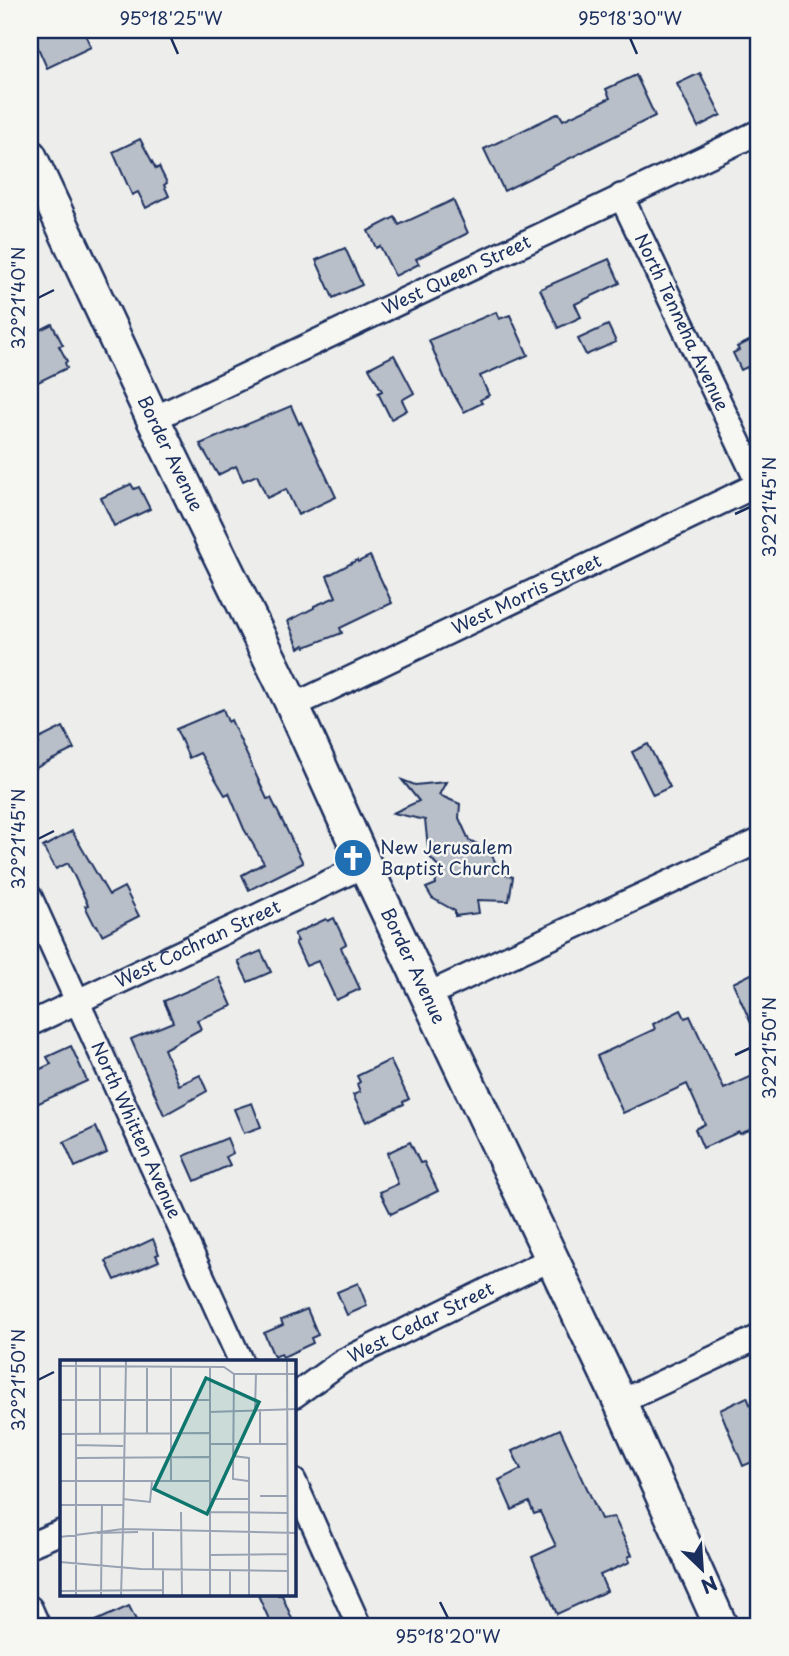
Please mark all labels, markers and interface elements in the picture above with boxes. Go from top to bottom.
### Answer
text: 95°18'25"W [119,4,223,31]
text: 95°18'30"W [578,4,683,31]
street label: West Queen Street [377,227,535,321]
street label: North Tenneha Avenue [629,228,737,415]
text: 32°21'40"N [4,247,31,349]
street label: Border Avenue [132,391,211,516]
text: 32°21'45"N [755,456,782,558]
street label: West Morris Street [447,546,606,641]
text: 32°21'45"N [4,788,31,890]
place label: New Jerusalem Baptist Church [380,833,513,881]
church icon: New Jerusalem Baptist Church [332,837,374,879]
street label: West Cochran Street [110,892,285,994]
street label: Border Avenue [375,903,454,1028]
text: 32°21'50"N [755,997,782,1099]
street label: North Whitten Avenue [85,1037,189,1223]
street label: West Cedar Street [342,1274,498,1369]
text: 32°21'50"N [4,1329,31,1431]
inset map [60,1360,296,1596]
north arrow [666,1534,736,1604]
text: N [697,1569,722,1601]
text: 95°18'20"W [396,1622,501,1649]

